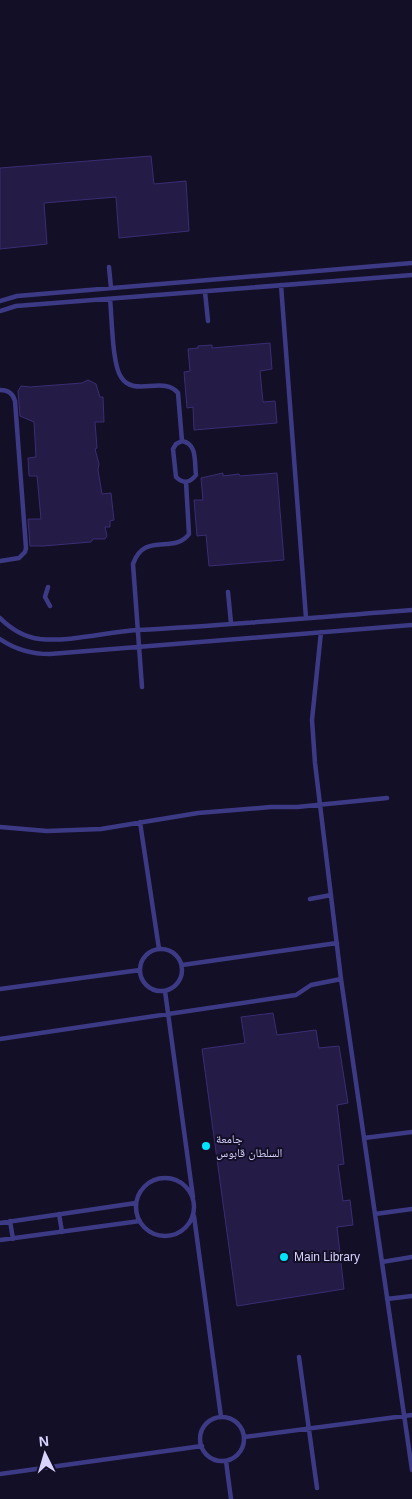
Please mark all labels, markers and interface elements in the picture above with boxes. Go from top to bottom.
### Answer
place label: جامعة السلطان قابوس [216,1132,283,1160]
marker: جامعة السلطان قابوس [200,1140,212,1152]
place label: Main Library [294,1250,360,1264]
marker: Main Library [278,1251,290,1263]
north arrow [20,1429,70,1479]
text: N [38,1433,50,1449]

